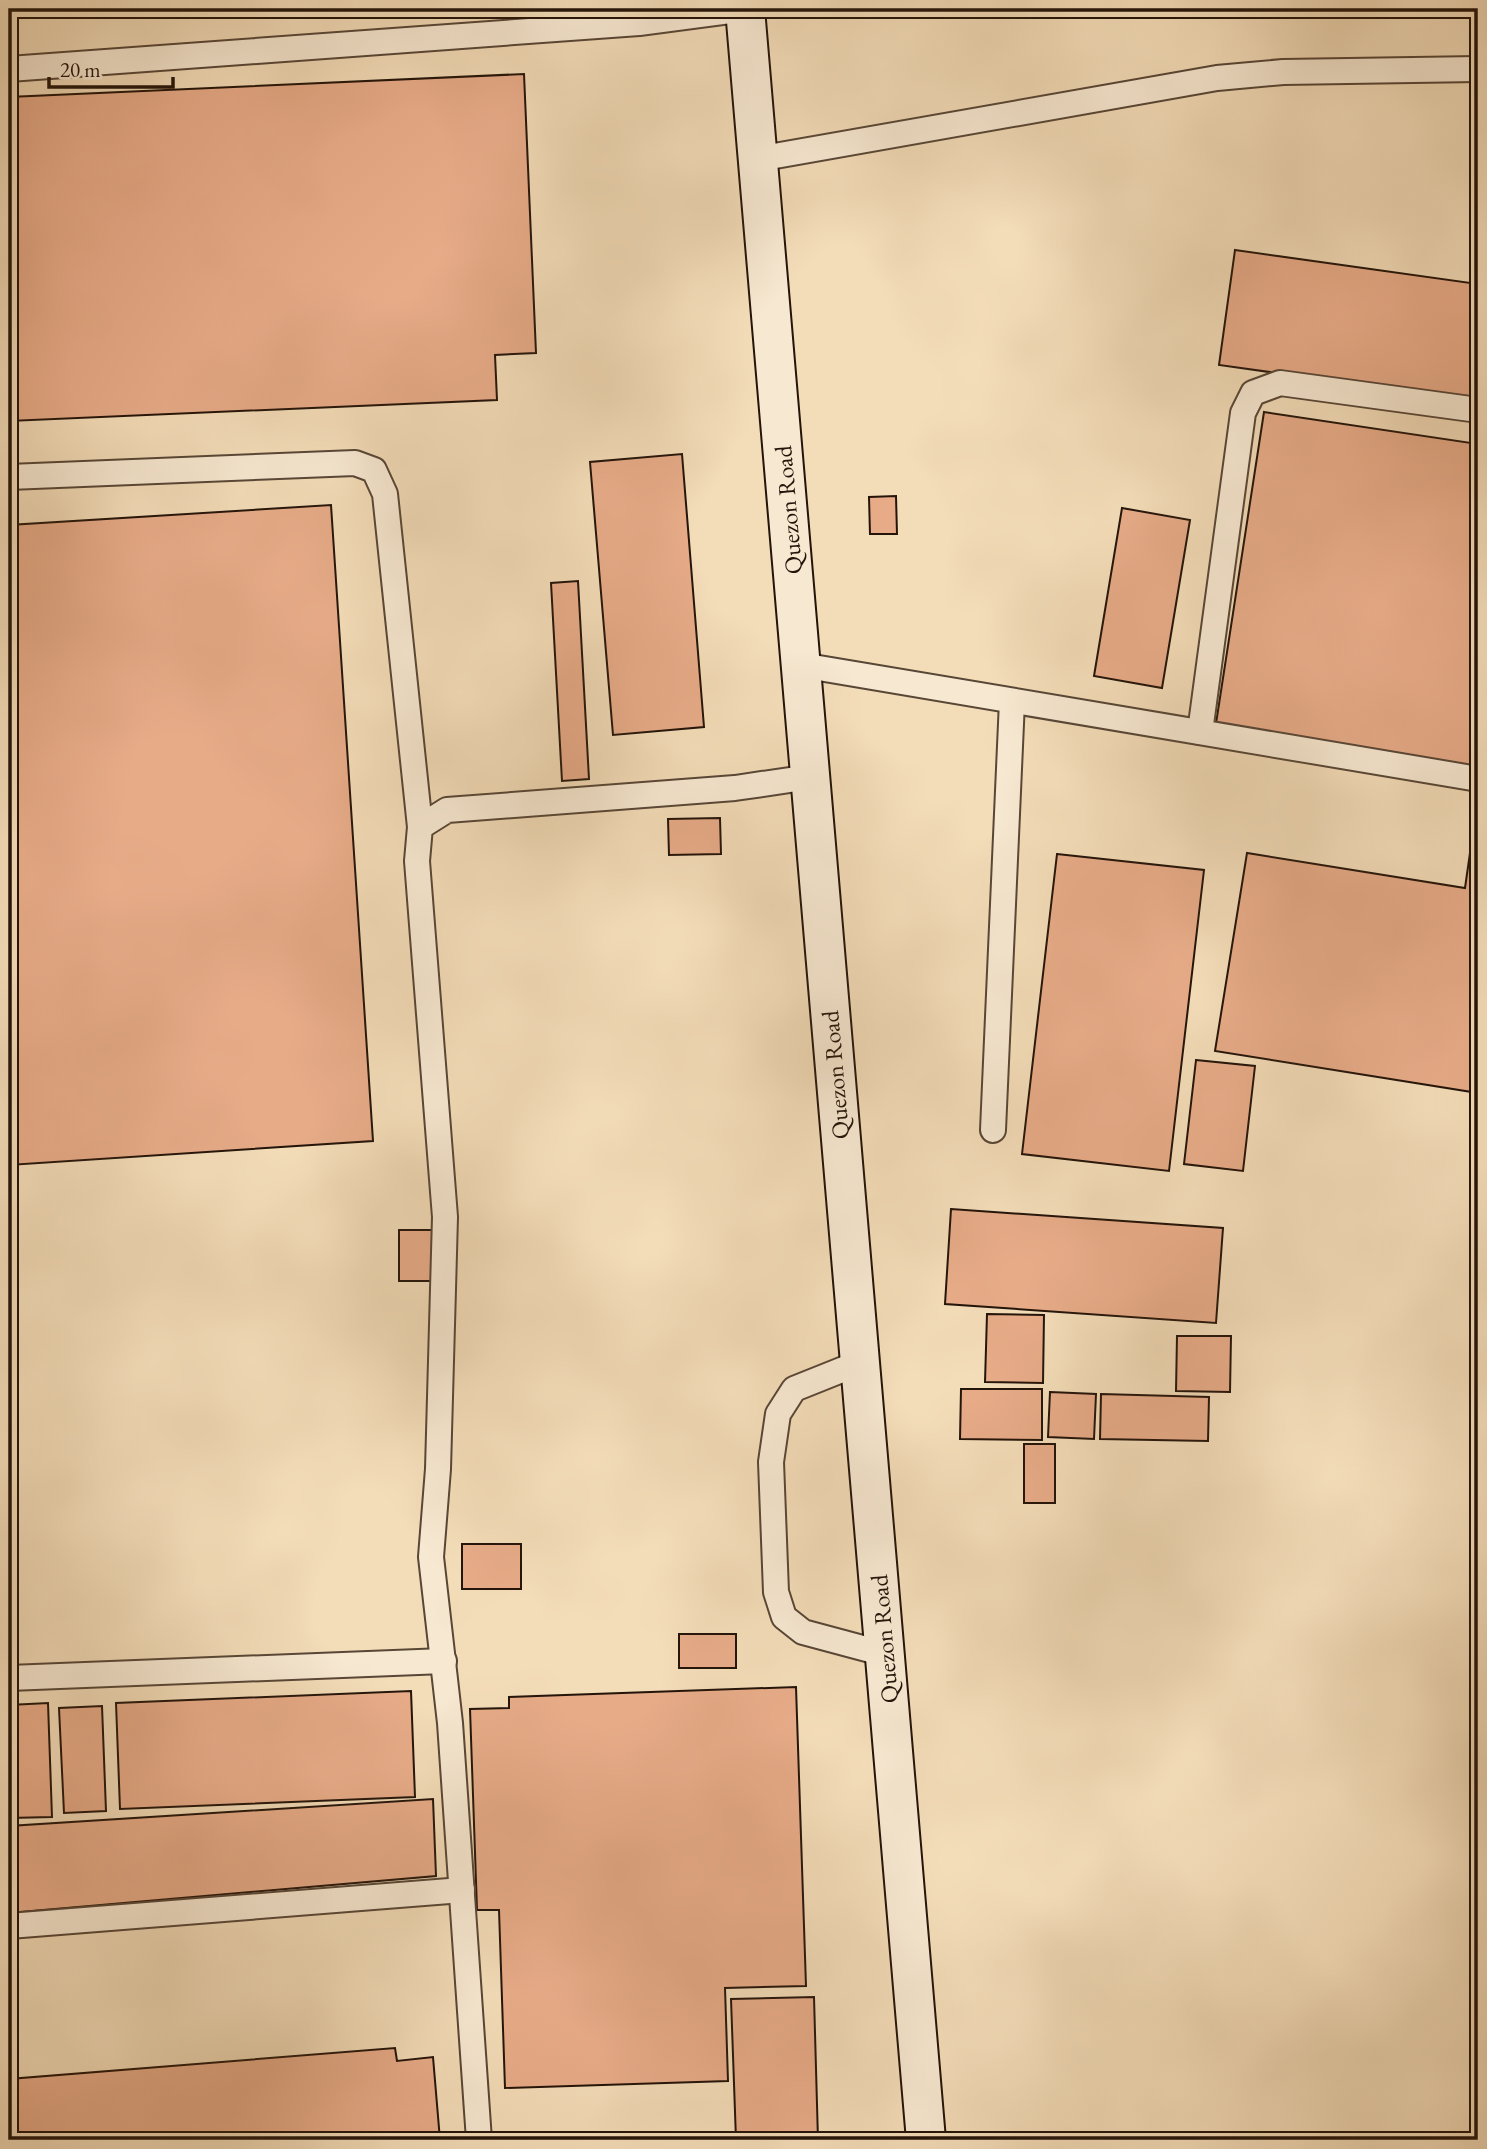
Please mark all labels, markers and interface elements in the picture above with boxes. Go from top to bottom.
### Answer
scale bar [49,46,173,90]
text: 20 m [60,56,101,83]
street label: Quezon Road [767,444,809,576]
street label: Quezon Road [814,1009,856,1141]
street label: Quezon Road [863,1573,905,1705]

